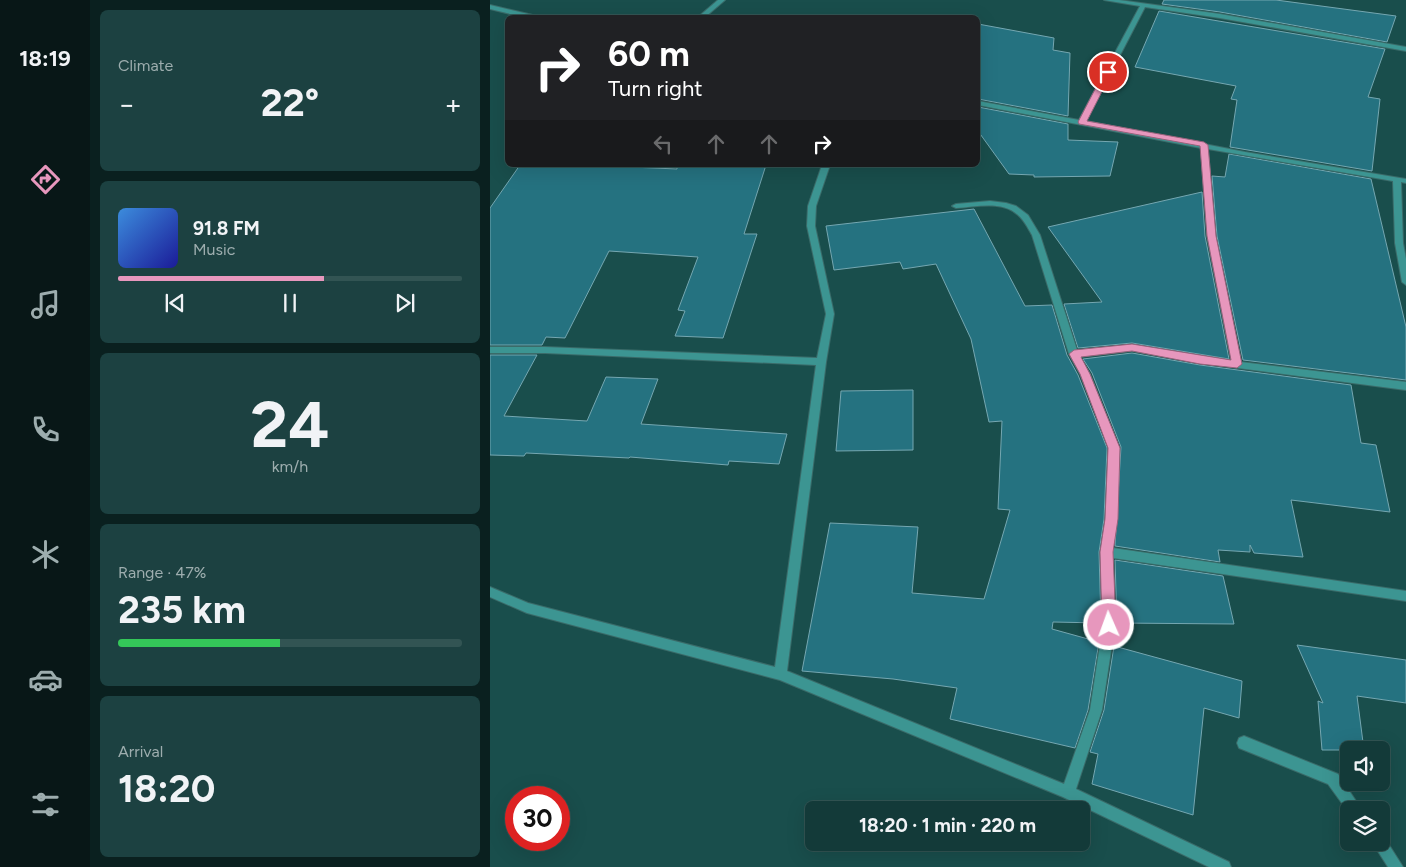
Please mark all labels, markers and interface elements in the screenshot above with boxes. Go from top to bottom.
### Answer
text: 60 m [608,33,690,75]
icon: right [525,35,590,100]
text: 18:19 [19,45,71,72]
pin [1087,51,1129,93]
text: Climate [118,56,173,75]
icon: arrive [1094,58,1122,86]
text: Turn right [608,75,703,102]
text: 22° [261,80,319,126]
text: − [118,87,135,121]
text: + [445,87,462,121]
icon: left [649,130,677,158]
icon: ahead [702,130,730,158]
icon: ahead [755,130,783,158]
icon: right [808,130,836,158]
icon: directions [28,162,63,197]
text: 91.8 FM [193,217,260,240]
text: Music [193,240,235,259]
icon: music [28,287,63,322]
icon: previous [161,289,189,317]
icon: pause [276,289,304,317]
icon: next [391,289,419,317]
text: 24 [251,385,329,463]
icon: phone [28,412,63,447]
text: km/h [272,457,308,476]
icon: climate [28,537,63,572]
text: Range · 47% [118,563,206,582]
text: 235 km [118,587,246,633]
position arrow [1082,598,1134,650]
icon: car [28,662,63,697]
map controls [1340,741,1390,851]
button: sound [1340,741,1390,791]
text: Arrival [118,742,163,761]
text: 18:20 [118,766,215,812]
speed limit sign: 30 [505,786,570,851]
icon: filters [28,787,63,822]
button: layers [1340,801,1390,851]
text: 18:20 · 1 min · 220 m [859,814,1036,837]

